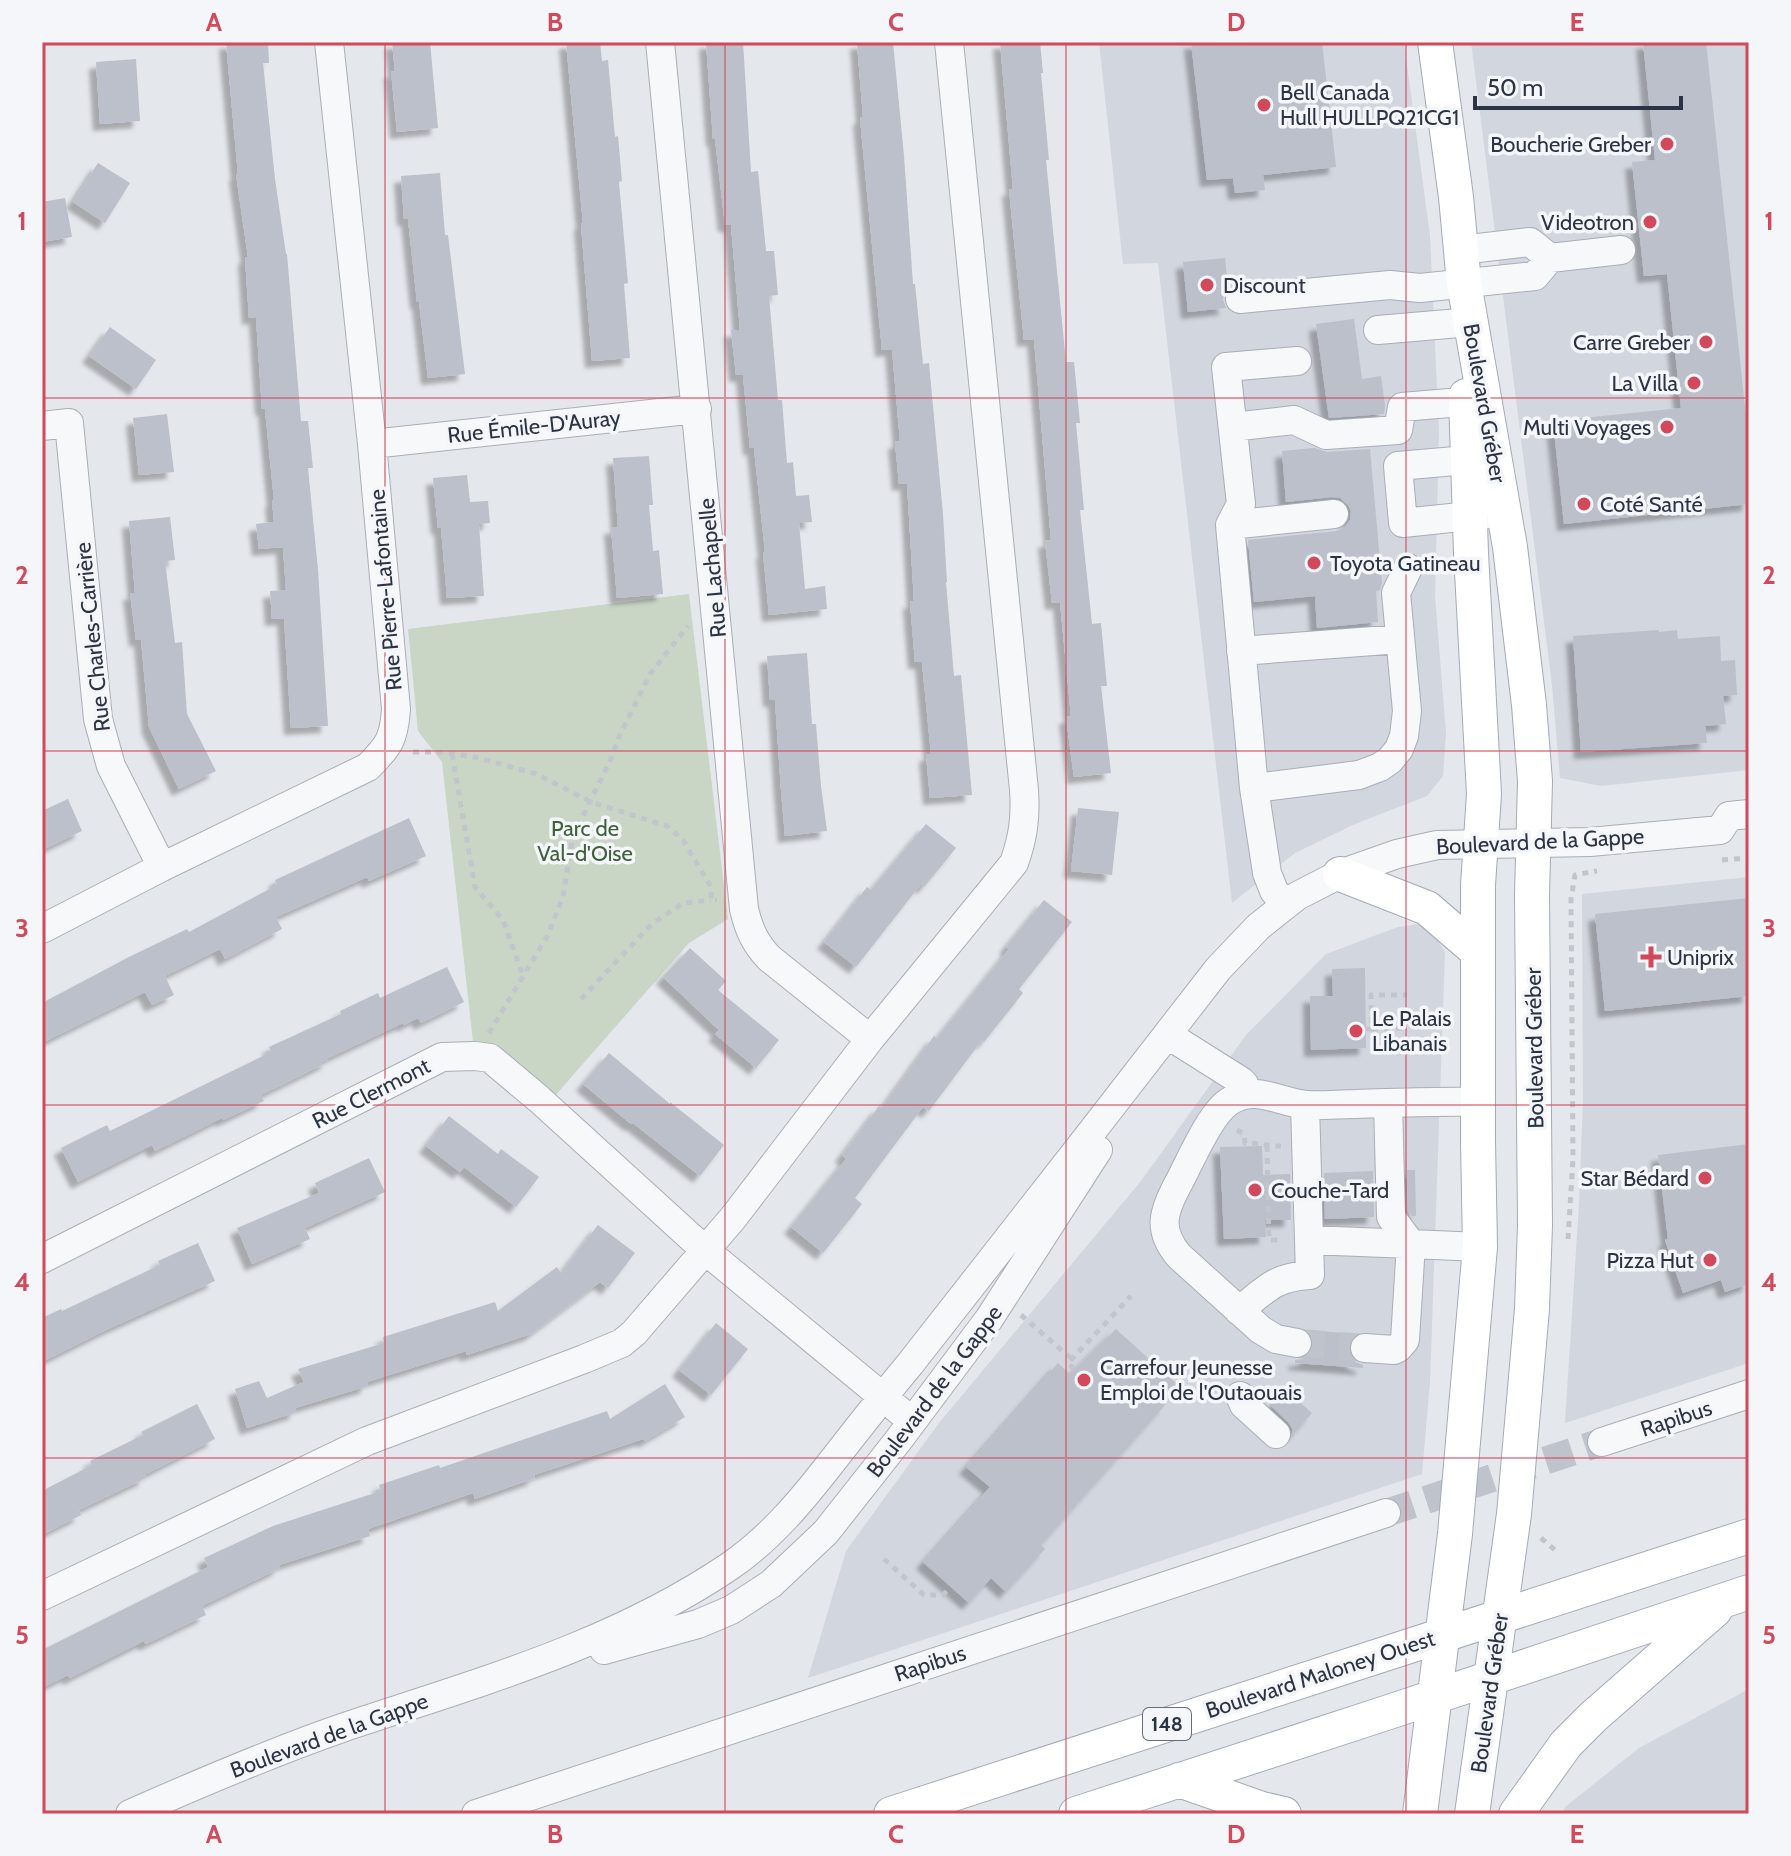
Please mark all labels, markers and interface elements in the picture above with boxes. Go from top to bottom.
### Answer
text: A [206,6,223,38]
text: B [547,6,563,38]
text: C [888,6,904,38]
text: D [1227,6,1245,38]
text: E [1570,6,1584,38]
scale bar [1475,60,1681,110]
text: 50 m [1487,73,1543,102]
place label: Bell Canada Hull HULLPQ21CG1 [1280,79,1459,131]
marker: Bell Canada Hull HULLPQ21CG1 [1255,96,1273,114]
place label: Boucherie Greber [1490,131,1651,158]
marker: Boucherie Greber [1658,135,1676,153]
text: 1 [17,205,27,237]
text: 1 [1764,205,1774,237]
place label: Videotron [1541,209,1634,236]
marker: Videotron [1641,213,1659,231]
place label: Discount [1223,272,1306,299]
marker: Discount [1198,276,1216,294]
street label: Boulevard Gréber [1457,321,1512,485]
place label: Carre Greber [1573,329,1690,356]
marker: Carre Greber [1697,333,1715,351]
place label: La Villa [1611,370,1678,397]
marker: La Villa [1685,374,1703,392]
street label: Rue Émile-D'Auray [446,404,622,449]
place label: Multi Voyages [1523,414,1651,441]
marker: Multi Voyages [1658,418,1676,436]
street label: Rue Pierre-Lafontaine [363,488,408,692]
place label: Coté Santé [1600,491,1703,518]
marker: Coté Santé [1575,495,1593,513]
street label: Rue Lachapelle [693,497,732,639]
street label: Rue Charles-Carrière [69,541,116,733]
place label: Toyota Gatineau [1330,550,1480,577]
marker: Toyota Gatineau [1305,554,1323,572]
text: 2 [15,559,29,591]
text: 2 [1762,559,1776,591]
park label: Parc de Val-d'Oise [537,815,633,867]
street label: Boulevard de la Gappe [1435,823,1645,860]
text: 3 [15,912,29,944]
text: 3 [1762,912,1776,944]
place label: Uniprix [1667,944,1734,971]
marker: Uniprix [1642,948,1660,966]
street label: Boulevard Gréber [1520,967,1549,1129]
place label: Le Palais Libanais [1372,1005,1451,1057]
marker: Le Palais Libanais [1347,1022,1365,1040]
street label: Rue Clermont [308,1052,435,1135]
place label: Star Bédard [1581,1165,1689,1192]
marker: Star Bédard [1696,1169,1714,1187]
place label: Couche-Tard [1271,1177,1389,1204]
marker: Couche-Tard [1246,1181,1264,1199]
place label: Pizza Hut [1606,1247,1695,1274]
marker: Pizza Hut [1701,1251,1719,1269]
text: 4 [14,1266,30,1298]
text: 4 [1761,1266,1777,1298]
street label: Boulevard de la Gappe [861,1300,1008,1483]
place label: Carrefour Jeunesse Emploi de l'Outaouais [1100,1354,1302,1406]
marker: Carrefour Jeunesse Emploi de l'Outaouais [1075,1371,1093,1389]
street label: Rapibus [1637,1394,1715,1443]
street label: Boulevard Gréber [1465,1611,1514,1775]
text: 5 [15,1619,29,1651]
text: 5 [1762,1619,1776,1651]
street label: Boulevard Maloney Ouest [1202,1624,1439,1724]
street label: Rapibus [891,1639,969,1688]
street label: Boulevard de la Gappe [227,1687,432,1784]
road number: 148 [1143,1708,1191,1740]
text: A [206,1818,223,1850]
text: B [547,1818,563,1850]
text: C [888,1818,904,1850]
text: D [1227,1818,1245,1850]
text: E [1570,1818,1584,1850]

